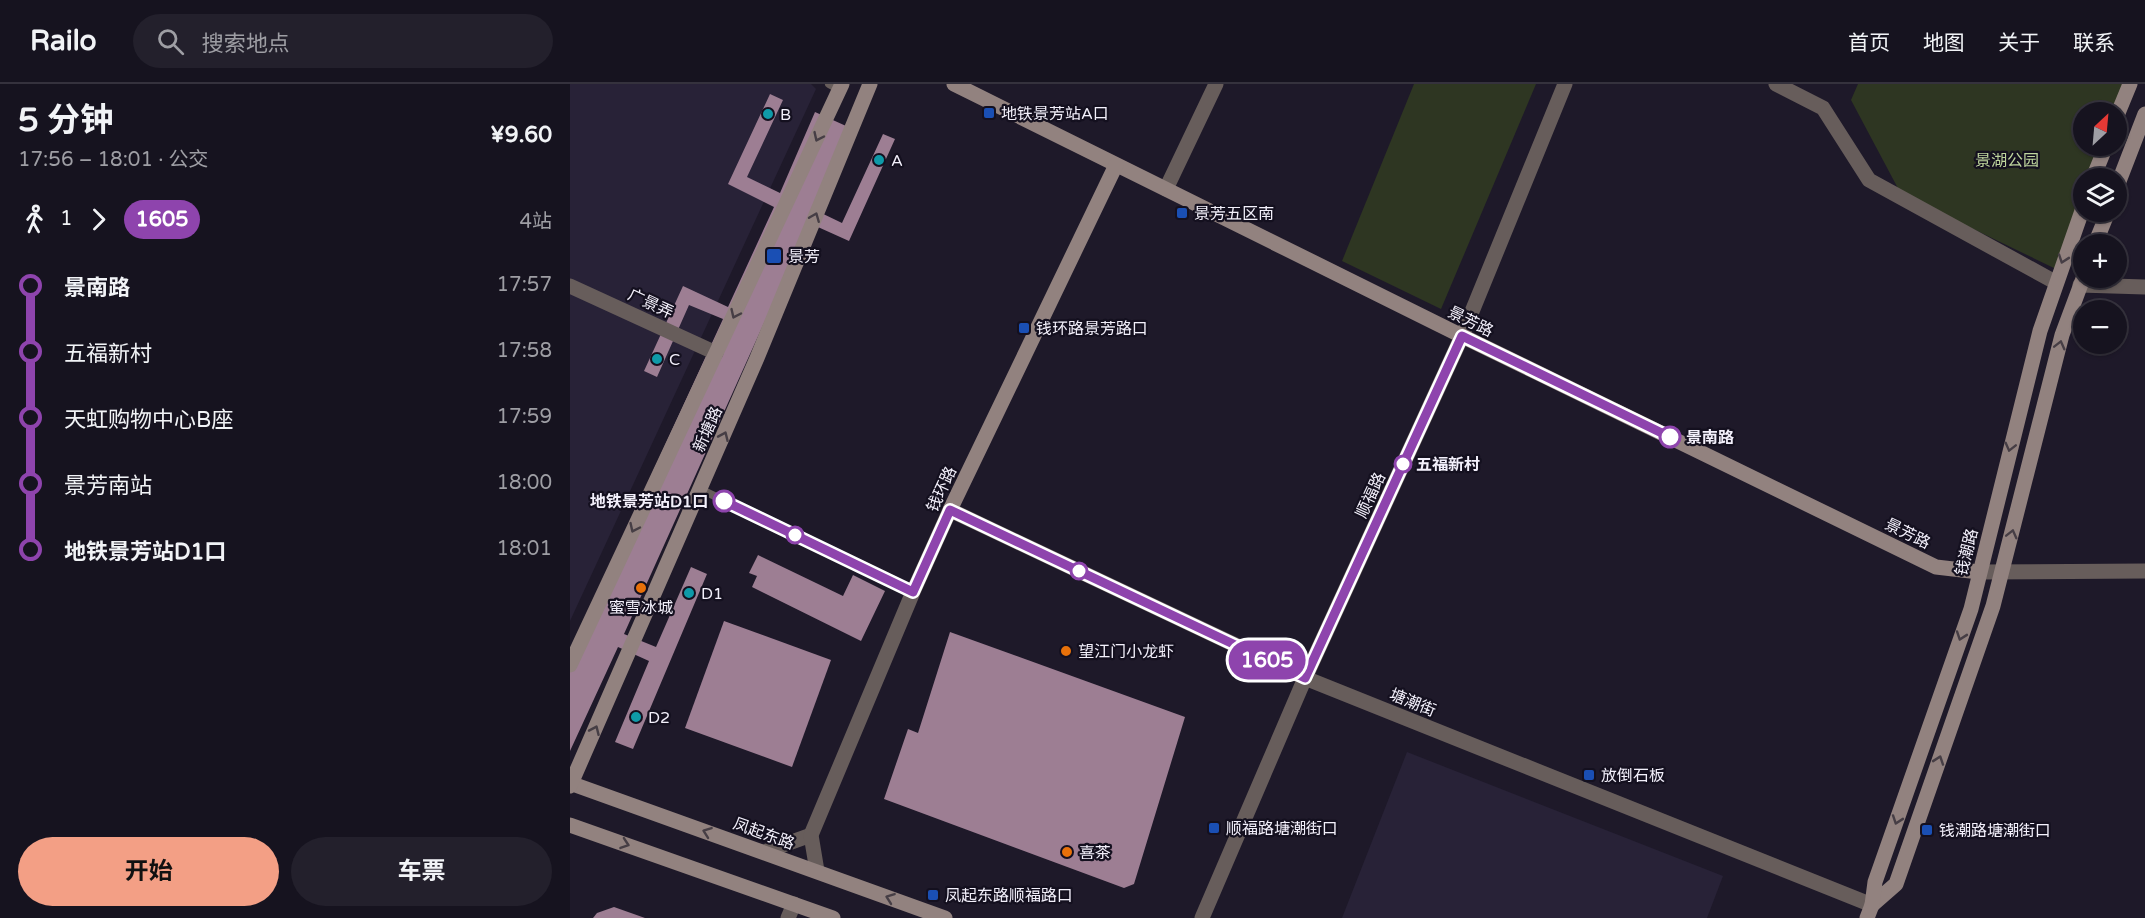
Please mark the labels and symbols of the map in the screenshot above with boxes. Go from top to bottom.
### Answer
north arrow [2073,102,2127,156]
place label: 地铁景芳站A口 [1001,104,1109,124]
place label: B [780,105,791,125]
marker: 地铁景芳站A口 [982,106,996,120]
marker: B [761,107,775,121]
one-way arrow [814,131,826,142]
place label: A [891,151,903,171]
park label: 景湖公园 [1975,151,2039,171]
marker: A [872,153,886,167]
place label: 景芳五区南 [1194,204,1274,224]
marker: 景芳五区南 [1175,206,1189,220]
one-way arrow [808,212,820,223]
marker: 景芳 [765,247,783,265]
place label: 景芳 [788,247,820,267]
one-way arrow [2057,253,2070,264]
street label: 广景弄 [625,285,677,323]
street label: 景芳路 [1445,302,1497,341]
one-way arrow [731,307,743,318]
place label: 钱环路景芳路口 [1036,319,1148,339]
marker: 钱环路景芳路口 [1017,321,1031,335]
one-way arrow [2052,340,2065,350]
place label: C [669,350,680,370]
marker: C [650,352,664,366]
street label: 新塘路 [689,403,727,455]
marker: 景南路 [1659,426,1681,448]
place label: 景南路 [1686,428,1734,448]
one-way arrow [716,431,728,442]
one-way arrow [2005,442,2018,452]
marker: 五福新村 [1394,455,1412,473]
place label: 五福新村 [1416,455,1480,475]
street label: 钱环路 [923,463,961,515]
street label: 顺福路 [1352,469,1390,521]
marker: 地铁景芳站D1口 [713,490,735,512]
place label: 地铁景芳站D1口 [590,492,708,512]
street label: 景芳路 [1882,514,1934,553]
one-way arrow [630,522,642,533]
unlabelled marker [786,526,804,544]
street label: 钱潮路 [1951,527,1982,578]
one-way arrow [2005,529,2018,539]
unlabelled marker [1070,562,1088,580]
marker: 蜜雪冰城 [634,581,648,595]
place label: D1 [701,584,723,604]
marker: D1 [682,586,696,600]
place label: 蜜雪冰城 [609,598,673,618]
one-way arrow [1956,630,1969,640]
line badge: 1605 [1225,640,1309,680]
place label: 望江门小龙虾 [1078,642,1174,662]
marker: 望江门小龙虾 [1059,644,1073,658]
street label: 塘潮街 [1387,685,1439,721]
place label: D2 [648,708,670,728]
marker: D2 [629,710,643,724]
one-way arrow [588,726,600,737]
one-way arrow [1932,755,1945,765]
place label: 放倒石板 [1601,766,1665,786]
marker: 放倒石板 [1582,768,1596,782]
street label: 凤起东路 [730,814,797,854]
one-way arrow [1891,814,1904,825]
place label: 顺福路塘潮街口 [1226,819,1338,839]
marker: 顺福路塘潮街口 [1207,821,1221,835]
place label: 钱潮路塘潮街口 [1939,821,2051,841]
marker: 钱潮路塘潮街口 [1920,823,1934,837]
one-way arrow [702,827,713,839]
one-way arrow [619,837,630,850]
place label: 喜茶 [1079,843,1111,863]
marker: 喜茶 [1060,845,1074,859]
place label: 凤起东路顺福路口 [945,886,1073,906]
marker: 凤起东路顺福路口 [926,888,940,902]
one-way arrow [886,893,897,905]

